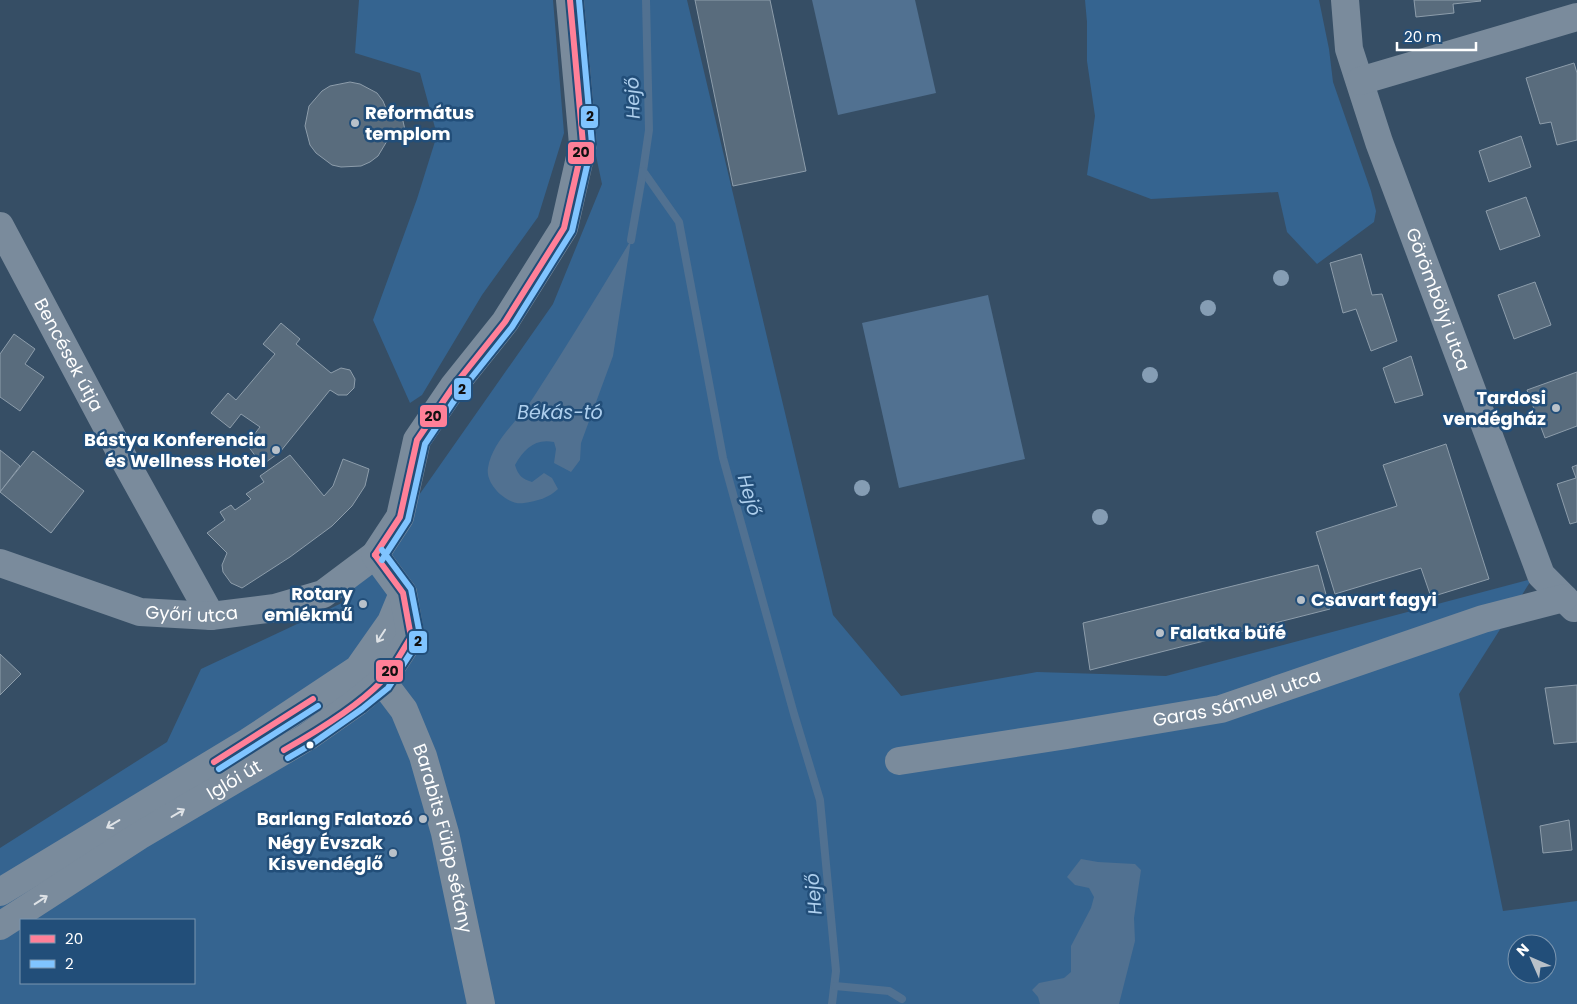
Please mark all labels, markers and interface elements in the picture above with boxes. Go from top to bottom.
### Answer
scale bar [1397,20,1476,52]
text: 20 m [1404,26,1442,47]
water label: Hejő [618,77,647,119]
place label: Református templom [365,100,474,146]
line badge: 2 [580,105,599,129]
text: 2 [586,106,594,126]
marker: Református templom [349,117,361,129]
line badge: 20 [567,141,595,165]
text: 20 [572,142,590,162]
street label: Görömbölyi utca [1400,224,1477,374]
street label: Bencések útja [29,293,109,416]
line badge: 2 [453,377,472,401]
text: 2 [458,379,466,399]
place label: Tardosi vendégház [1443,385,1546,431]
water label: Békás-tó [517,399,603,426]
marker: Tardosi vendégház [1550,402,1562,414]
line badge: 20 [419,404,448,428]
text: 20 [424,406,442,426]
place label: Bástya Konferencia és Wellness Hotel [84,427,266,473]
marker: Bástya Konferencia és Wellness Hotel [270,444,282,456]
water label: Hejő [731,471,768,519]
place label: Rotary emlékmű [264,581,354,627]
place label: Csavart fagyi [1311,587,1437,612]
marker: Csavart fagyi [1295,594,1307,606]
marker: Rotary emlékmű [357,598,369,610]
street label: Győri utca [145,599,239,628]
place label: Falatka büfé [1170,620,1286,645]
marker: Falatka büfé [1154,627,1166,639]
one-way arrow [376,629,386,643]
line badge: 2 [408,630,428,654]
text: 2 [414,631,422,651]
line badge: 20 [375,659,404,683]
text: 20 [381,661,399,681]
street label: Garas Sámuel utca [1151,663,1324,732]
unlabelled marker [305,740,315,750]
street label: Barabits Fülöp sétány [407,740,479,935]
street label: Iglói út [202,754,266,805]
place label: Barlang Falatozó [257,806,413,831]
one-way arrow [171,807,185,817]
marker: Barlang Falatozó [417,813,429,825]
one-way arrow [106,819,120,829]
place label: Négy Évszak Kisvendéglő [268,830,384,876]
marker: Négy Évszak Kisvendéglő [387,847,399,859]
water label: Hejő [798,872,829,916]
one-way arrow [34,894,48,905]
legend [20,919,195,984]
text: 20 [65,928,83,949]
north arrow [1507,934,1557,984]
text: N [1512,939,1534,961]
text: 2 [65,953,74,974]

